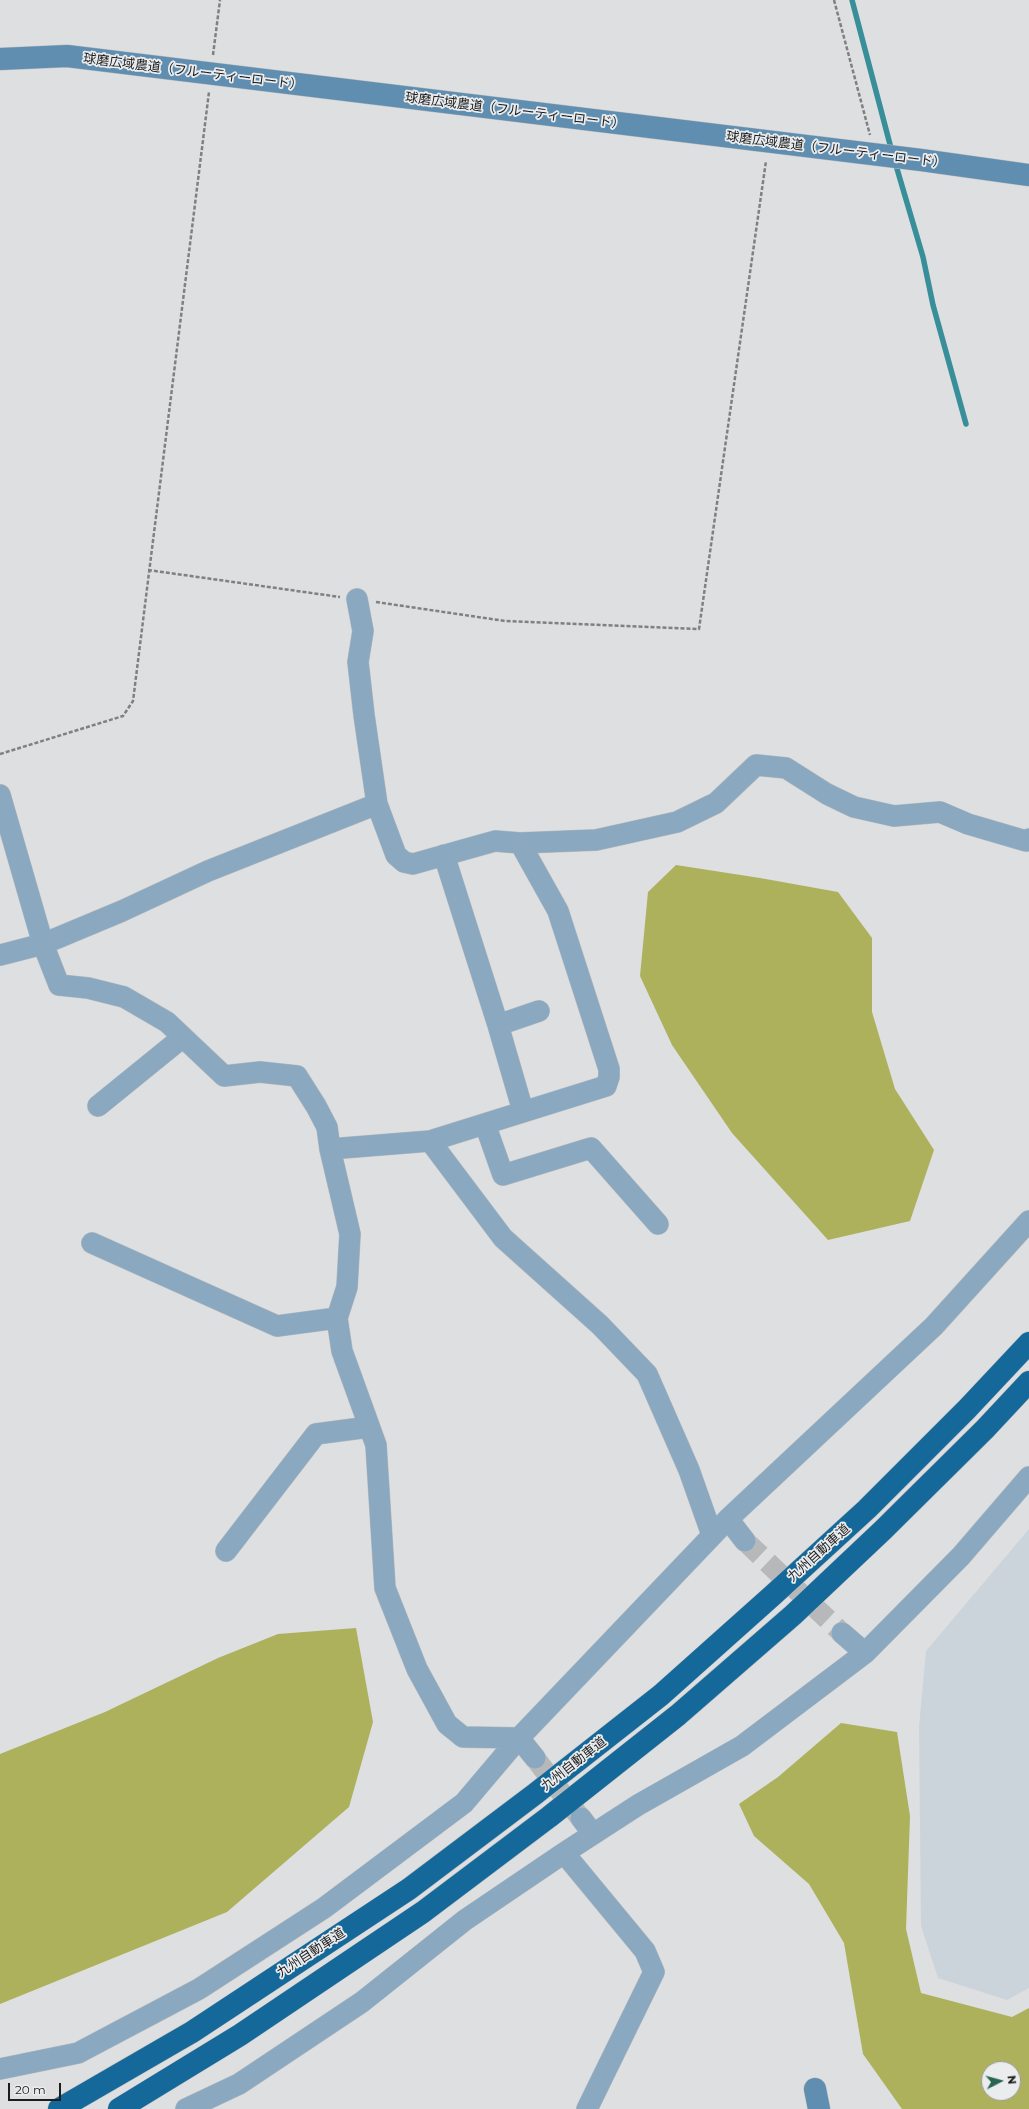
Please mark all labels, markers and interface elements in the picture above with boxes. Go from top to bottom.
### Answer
street label: 球磨広域農道（フルーティーロード） [82,51,304,93]
street label: 球磨広域農道（フルーティーロード） [404,90,626,132]
street label: 球磨広域農道（フルーティーロード） [725,129,947,171]
street label: 九州自動車道 [785,1521,853,1585]
street label: 九州自動車道 [538,1734,610,1794]
street label: 九州自動車道 [274,1925,348,1981]
north arrow [981,2061,1021,2101]
scale bar [10,2075,63,2101]
text: N [1005,2075,1019,2085]
text: 20 m [15,2082,46,2097]

